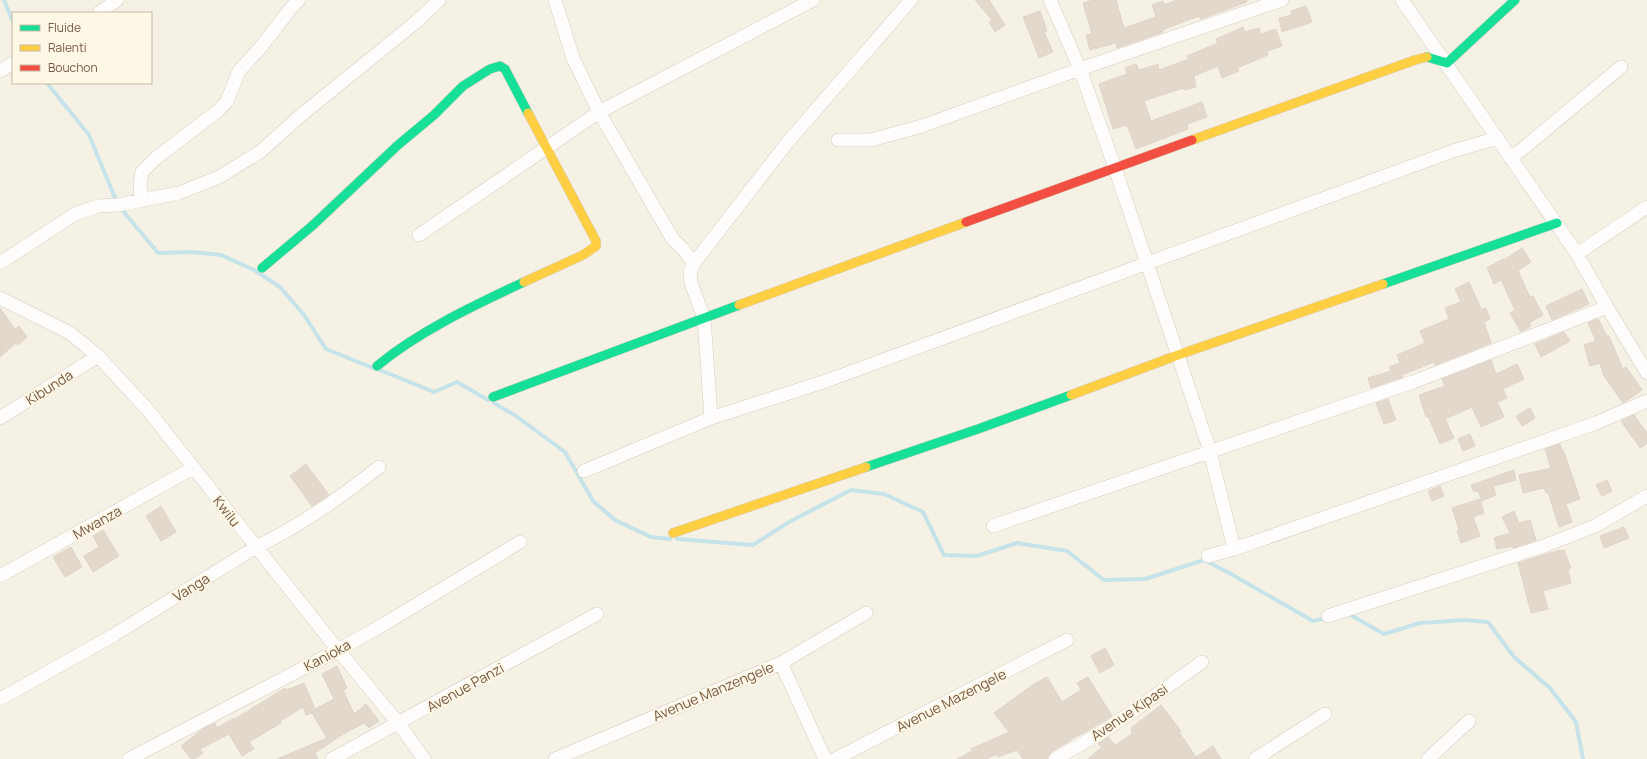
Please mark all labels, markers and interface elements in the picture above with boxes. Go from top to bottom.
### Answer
legend [12,12,152,84]
text: Fluide [48,19,81,36]
text: Ralenti [48,39,87,56]
text: Bouchon [48,59,98,76]
street label: Kibunda [22,365,76,409]
street label: Kwilu [209,492,245,530]
street label: Mwanza [69,501,125,543]
street label: Vanga [169,568,213,606]
street label: Kanioka [300,635,354,675]
street label: Avenue Manzengele [650,657,776,725]
street label: Avenue Panzi [423,658,507,716]
street label: Avenue Mazengele [893,664,1009,736]
street label: Avenue Kipasi [1087,679,1171,745]

